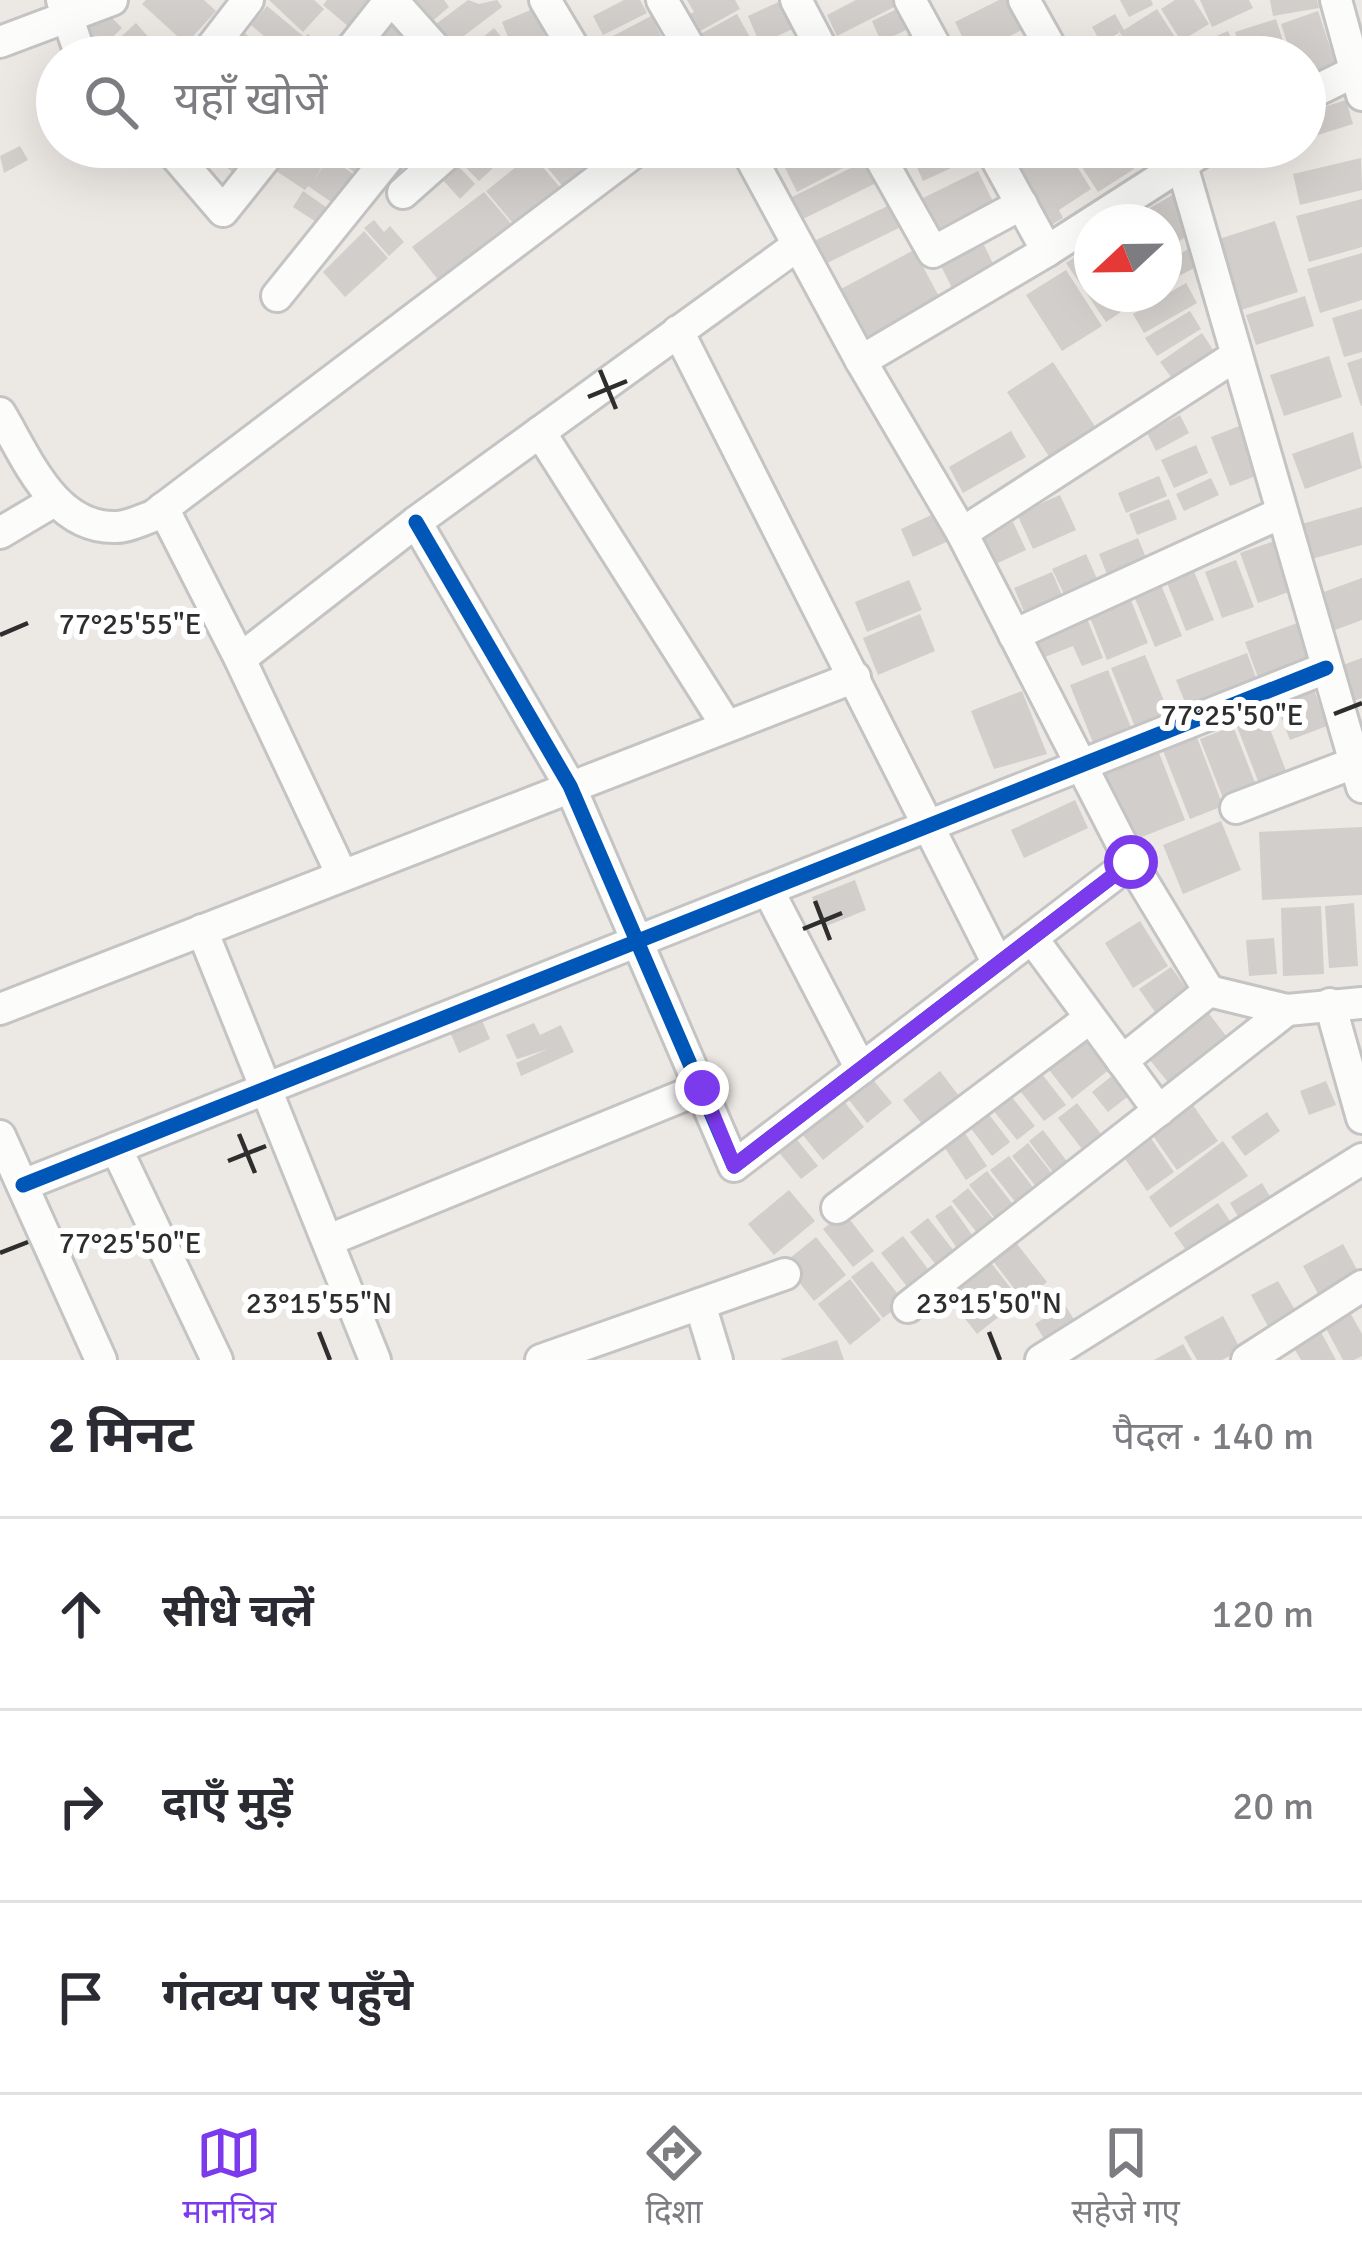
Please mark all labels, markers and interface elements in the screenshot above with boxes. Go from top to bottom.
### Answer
search box [36,36,1326,168]
icon: search [78,69,144,135]
text: यहाँ खोजें [174,72,327,127]
north arrow [1074,204,1182,312]
text: 77°25'55"E [59,606,202,643]
text: 77°25'50"E [1161,697,1304,734]
route start [1104,835,1158,889]
route end [675,1061,729,1115]
text: 77°25'50"E [59,1225,202,1262]
text: 23°15'55"N [246,1285,392,1322]
text: 23°15'50"N [916,1285,1062,1322]
text: 2 मिनट [48,1404,194,1467]
text: पैदल · 140 m [1113,1412,1314,1460]
icon: ahead [48,1581,114,1647]
text: सीधे चलें [162,1584,314,1639]
text: 120 m [1211,1590,1314,1638]
icon: right [48,1773,114,1839]
text: दाएँ मुड़ें [162,1776,293,1831]
text: 20 m [1232,1782,1314,1830]
icon: arrive [48,1965,114,2031]
text: गंतव्य पर पहुँचे [162,1968,413,2023]
tab: मानचित्र [182,2120,277,2236]
tab: दिशा [641,2120,707,2236]
tab: सहेजे गए [1071,2120,1180,2236]

